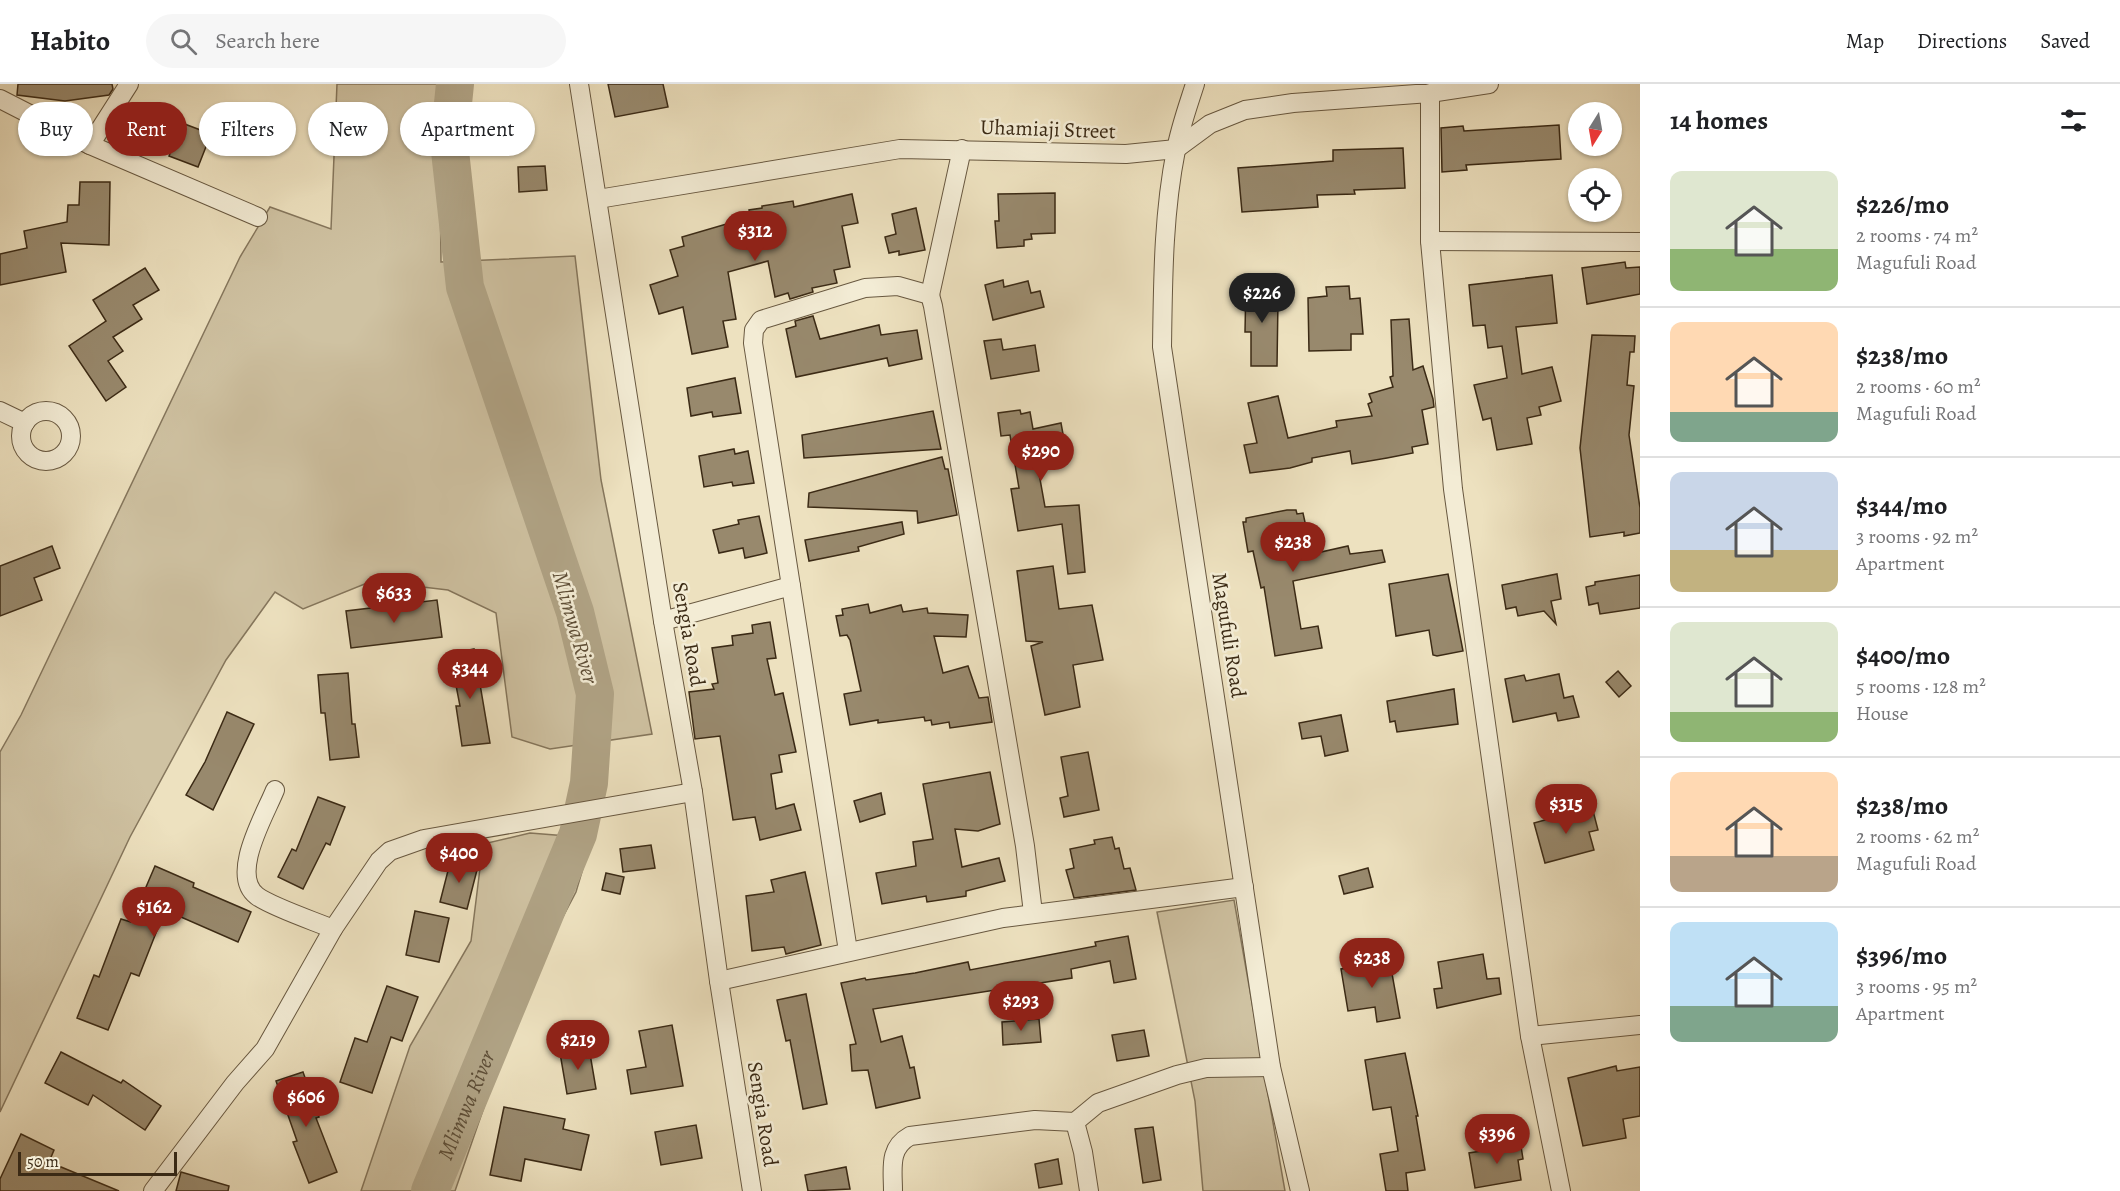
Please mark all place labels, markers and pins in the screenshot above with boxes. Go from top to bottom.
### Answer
pin: $312 [719,211,791,262]
pin: $226 [1226,273,1298,324]
pin: $290 [1005,431,1077,482]
pin: $238 [1257,522,1329,573]
pin: $633 [358,573,430,624]
pin: $344 [434,649,506,700]
pin: $315 [1530,784,1602,835]
pin: $400 [423,833,495,884]
pin: $162 [118,887,190,938]
pin: $238 [1336,938,1408,989]
pin: $293 [985,981,1057,1032]
pin: $219 [542,1020,614,1071]
pin: $606 [270,1077,342,1128]
pin: $396 [1461,1114,1533,1165]

